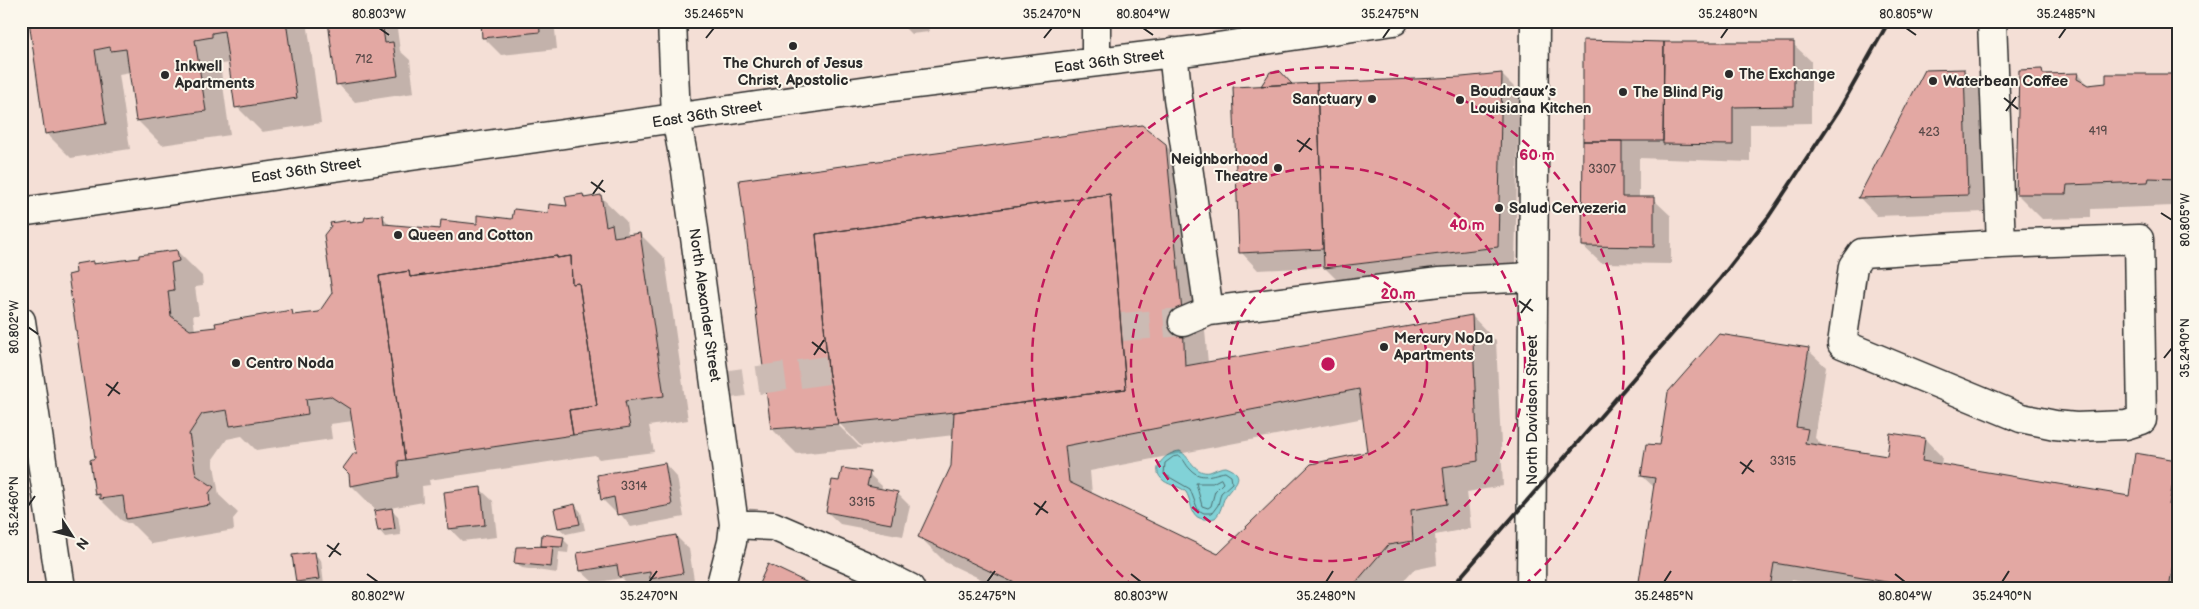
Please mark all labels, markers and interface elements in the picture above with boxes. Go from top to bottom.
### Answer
text: 80.803°W [352,7,406,22]
text: 35.2465°N [684,7,744,22]
text: 35.2470°N [1023,7,1081,22]
text: 80.804°W [1116,7,1170,22]
text: 35.2475°N [1361,7,1419,22]
text: 35.2480°N [1698,7,1758,22]
text: 80.805°W [1879,7,1933,22]
text: 35.2485°N [2036,7,2096,22]
marker: The Church of Jesus Christ, Apostolic [787,40,799,52]
street label: East 36th Street [1053,45,1166,78]
house number: 712 [355,52,373,67]
place label: The Church of Jesus Christ, Apostolic [723,54,863,90]
place label: Inkwell Apartments [174,57,255,93]
place label: The Exchange [1739,65,1835,84]
marker: The Exchange [1723,68,1735,80]
marker: Inkwell Apartments [159,69,171,81]
place label: Waterbean Coffee [1943,72,2069,91]
marker: Waterbean Coffee [1927,75,1939,87]
place label: Boudreaux’s Louisiana Kitchen [1470,82,1592,118]
place label: The Blind Pig [1633,83,1723,102]
marker: The Blind Pig [1617,86,1629,98]
place label: Sanctuary [1293,90,1362,109]
marker: Sanctuary [1366,93,1378,105]
marker: Boudreaux’s Louisiana Kitchen [1454,94,1466,106]
street label: East 36th Street [651,96,764,133]
house number: 419 [2089,124,2108,139]
house number: 423 [1918,125,1940,140]
text: 60 m [1519,146,1555,165]
place label: Neighborhood Theatre [1171,150,1268,186]
street label: East 36th Street [250,153,363,188]
marker: Neighborhood Theatre [1272,162,1284,174]
house number: 3307 [1588,162,1616,177]
text: 80.805°W [2178,193,2193,247]
place label: Salud Cervezeria [1509,199,1626,218]
marker: Salud Cervezeria [1493,202,1505,214]
text: 40 m [1449,216,1485,235]
place label: Queen and Cotton [408,226,533,245]
street label: North Alexander Street [684,227,725,383]
marker: Queen and Cotton [392,229,404,241]
text: 20 m [1381,285,1416,304]
text: 80.802°W [7,300,22,354]
text: 35.2490°N [2178,318,2193,378]
place label: Mercury NoDa Apartments [1393,329,1493,365]
street label: North Davidson Street [1523,335,1542,485]
marker: Mercury NoDa Apartments [1378,341,1390,353]
place label: Centro Noda [246,354,334,373]
centre of rings [1319,355,1337,373]
marker: Centro Noda [230,357,242,369]
house number: 3315 [1770,454,1796,469]
text: 35.2460°N [7,476,22,536]
house number: 3314 [621,479,648,494]
house number: 3315 [849,495,875,510]
north arrow [48,512,98,562]
text: N [72,534,92,553]
text: 80.802°W [351,589,405,604]
text: 35.2470°N [620,589,678,604]
text: 35.2475°N [958,589,1016,604]
text: 80.803°W [1114,589,1168,604]
text: 35.2480°N [1296,589,1356,604]
text: 35.2485°N [1634,589,1694,604]
text: 80.804°W [1878,589,1932,604]
text: 35.2490°N [1972,589,2032,604]

